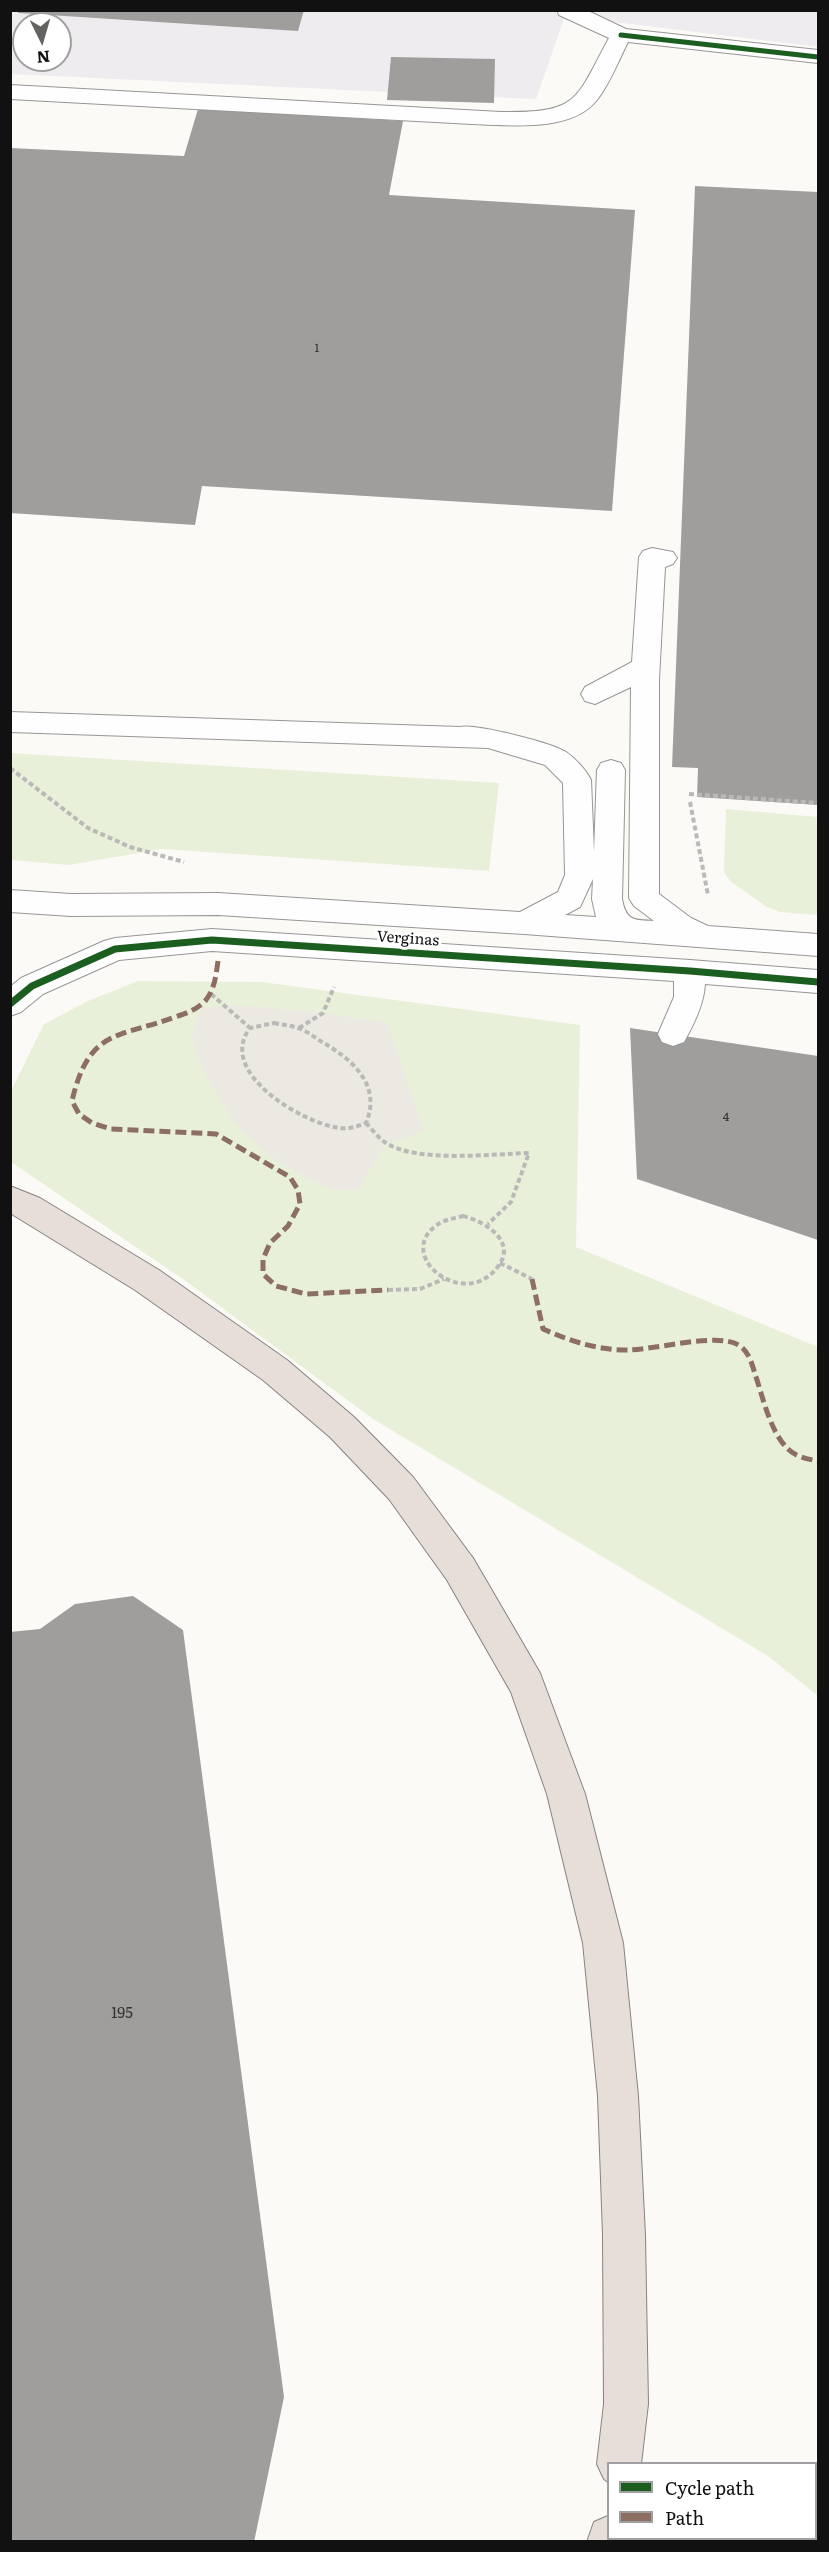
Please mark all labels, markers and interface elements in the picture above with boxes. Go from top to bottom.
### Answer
north arrow [12,12,72,72]
text: N [36,45,51,70]
house number: 1 [315,341,319,355]
street label: Verginas [376,928,440,950]
house number: 4 [723,1110,729,1124]
house number: 195 [111,2005,133,2023]
legend [607,2462,817,2540]
text: Cycle path [665,2474,754,2501]
text: Path [665,2504,704,2531]

